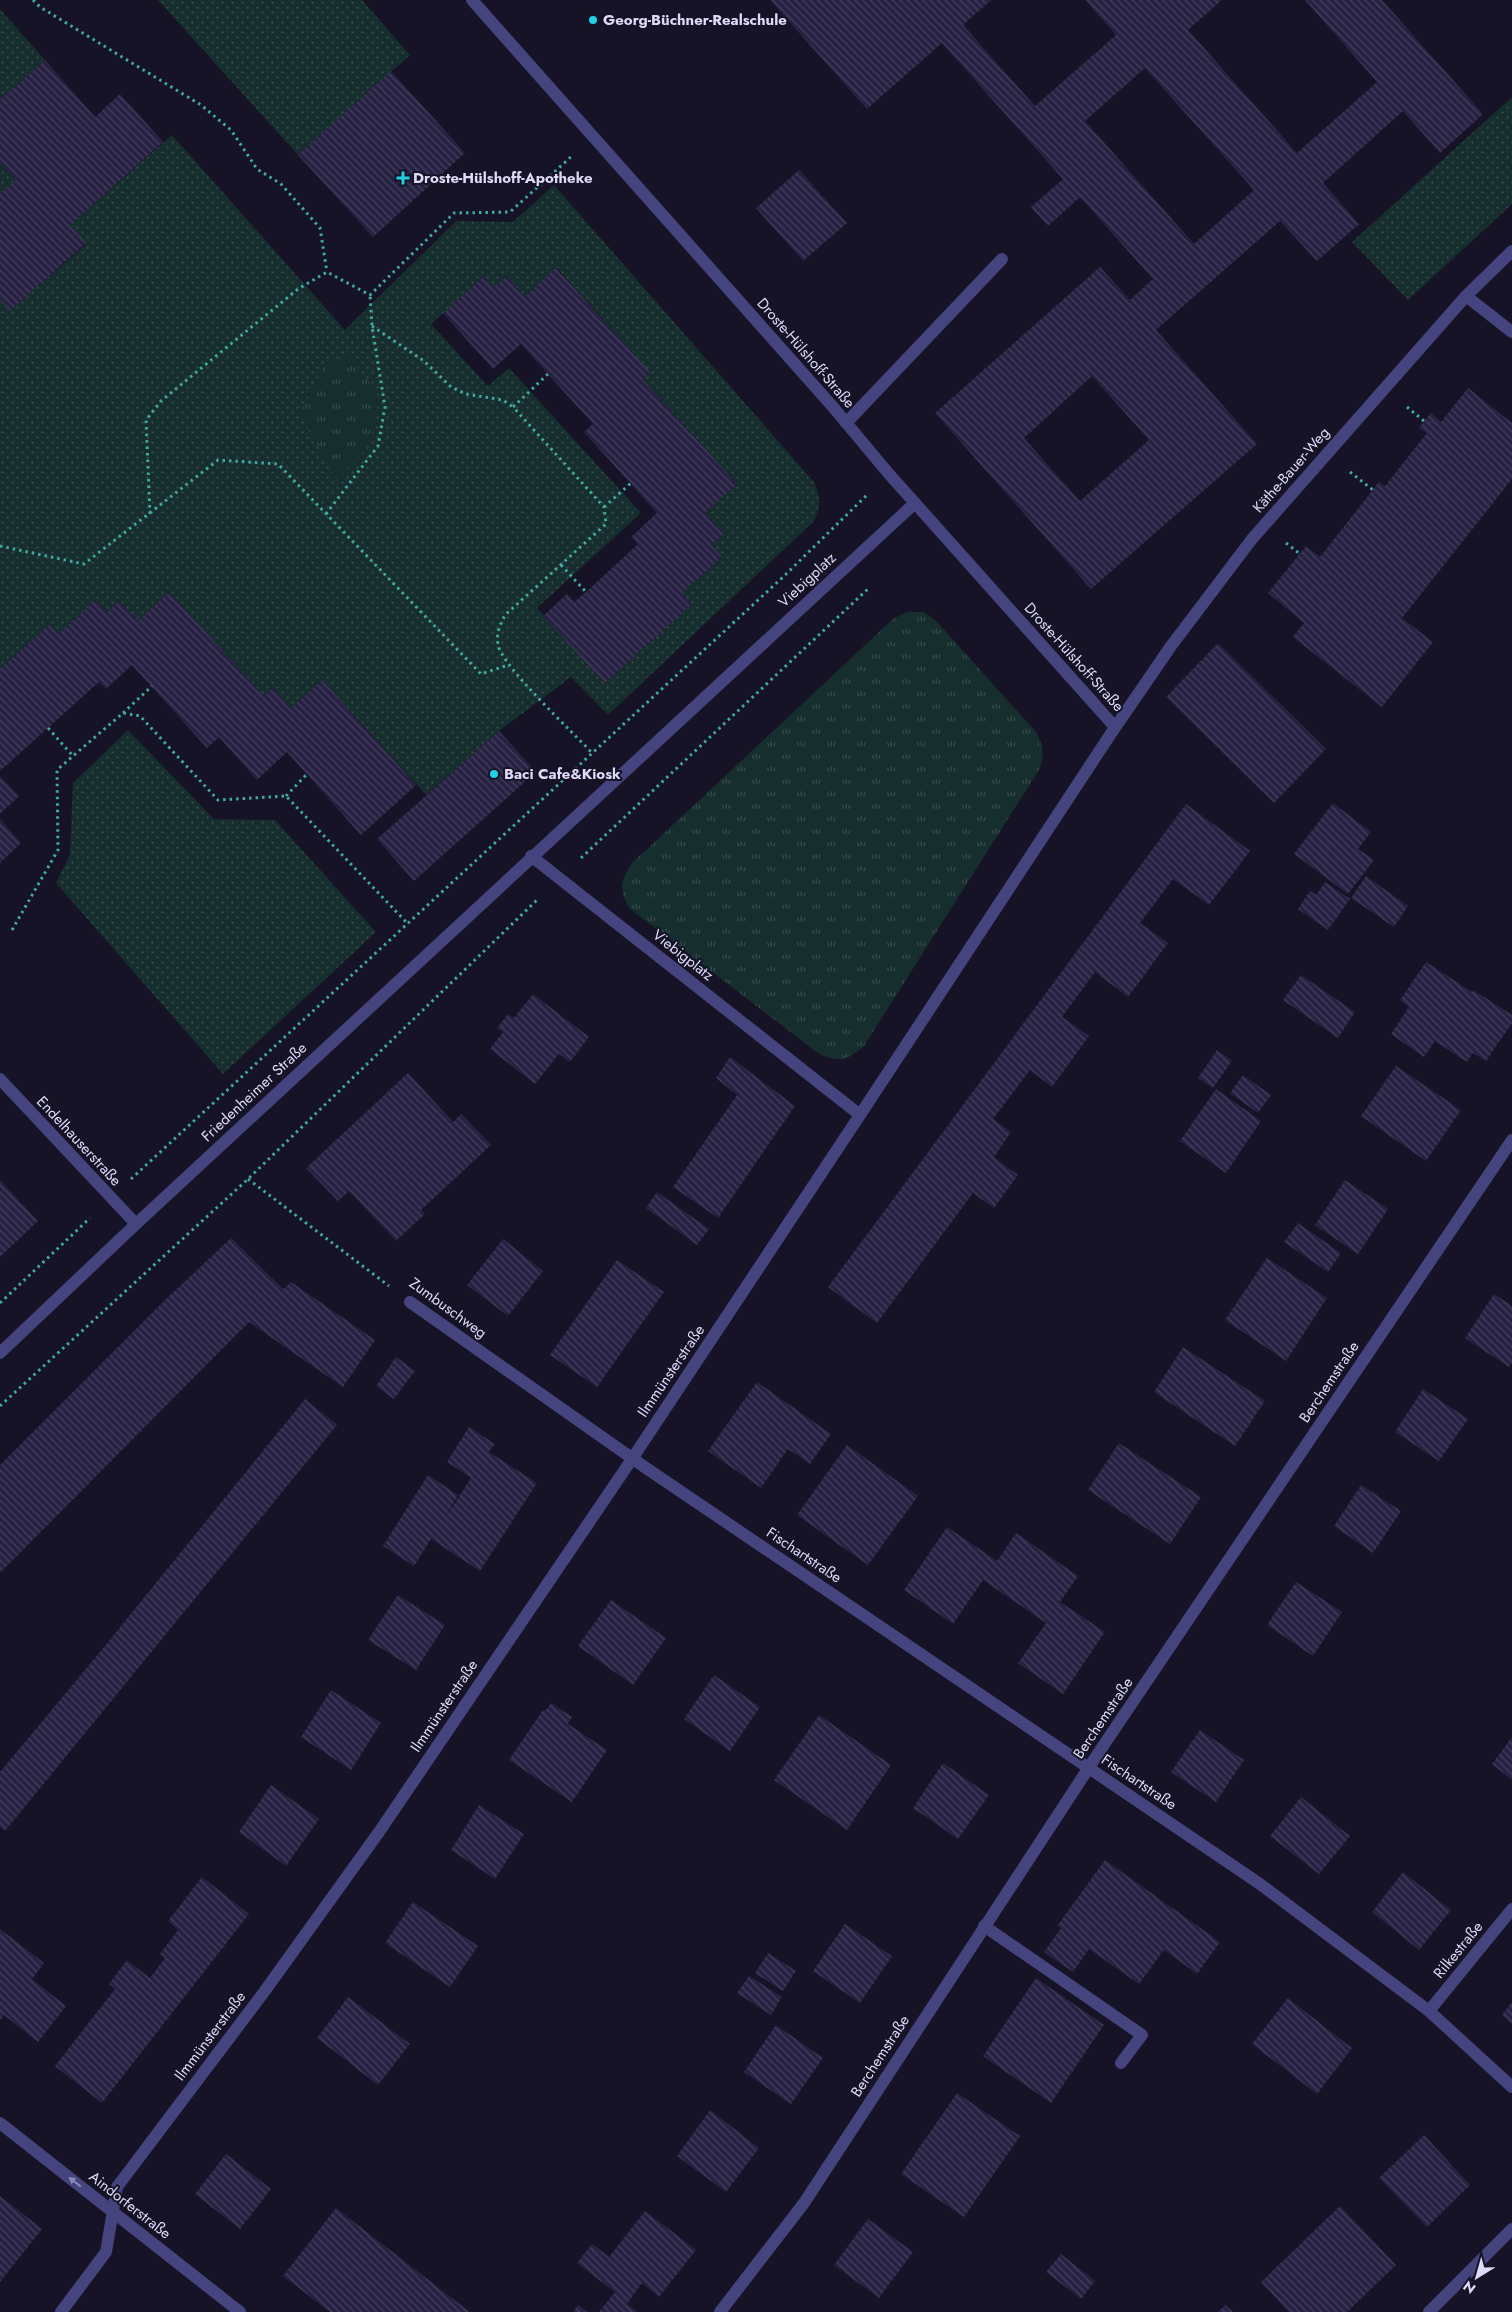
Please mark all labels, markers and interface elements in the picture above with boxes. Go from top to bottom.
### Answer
place label: Georg-Büchner-Realschule [603,9,787,31]
marker: Georg-Büchner-Realschule [587,14,599,26]
place label: Droste-Hülshoff-Apotheke [413,167,593,189]
marker: Droste-Hülshoff-Apotheke [397,172,409,184]
street label: Droste-Hülshoff-Straße [752,293,860,413]
street label: Käthe-Bauer-Weg [1247,422,1335,518]
street label: Viebigplatz [773,547,841,613]
street label: Droste-Hülshoff-Straße [1019,598,1129,717]
place label: Baci Cafe&Kiosk [504,763,621,785]
marker: Baci Cafe&Kiosk [488,768,500,780]
street label: Viebigplatz [648,924,718,986]
street label: Friedenheimer Straße [196,1037,312,1147]
street label: Endelhauserstraße [31,1091,127,1191]
street label: Zumbuschweg [405,1272,491,1344]
street label: Ilmmünsterstraße [632,1320,710,1422]
street label: Berchemstraße [1294,1337,1364,1427]
street label: Fischartstraße [762,1522,846,1589]
street label: Ilmmünsterstraße [405,1655,483,1757]
street label: Berchemstraße [1068,1673,1138,1763]
street label: Fischartstraße [1097,1749,1181,1816]
street label: Rilkestraße [1428,1916,1488,1983]
street label: Ilmmünsterstraße [169,1986,251,2085]
street label: Berchemstraße [845,2010,915,2101]
street label: Aindorferstraße [84,2166,176,2244]
one-way arrow [68,2177,82,2187]
north arrow [1452,2252,1502,2302]
text: N [1459,2276,1480,2299]

